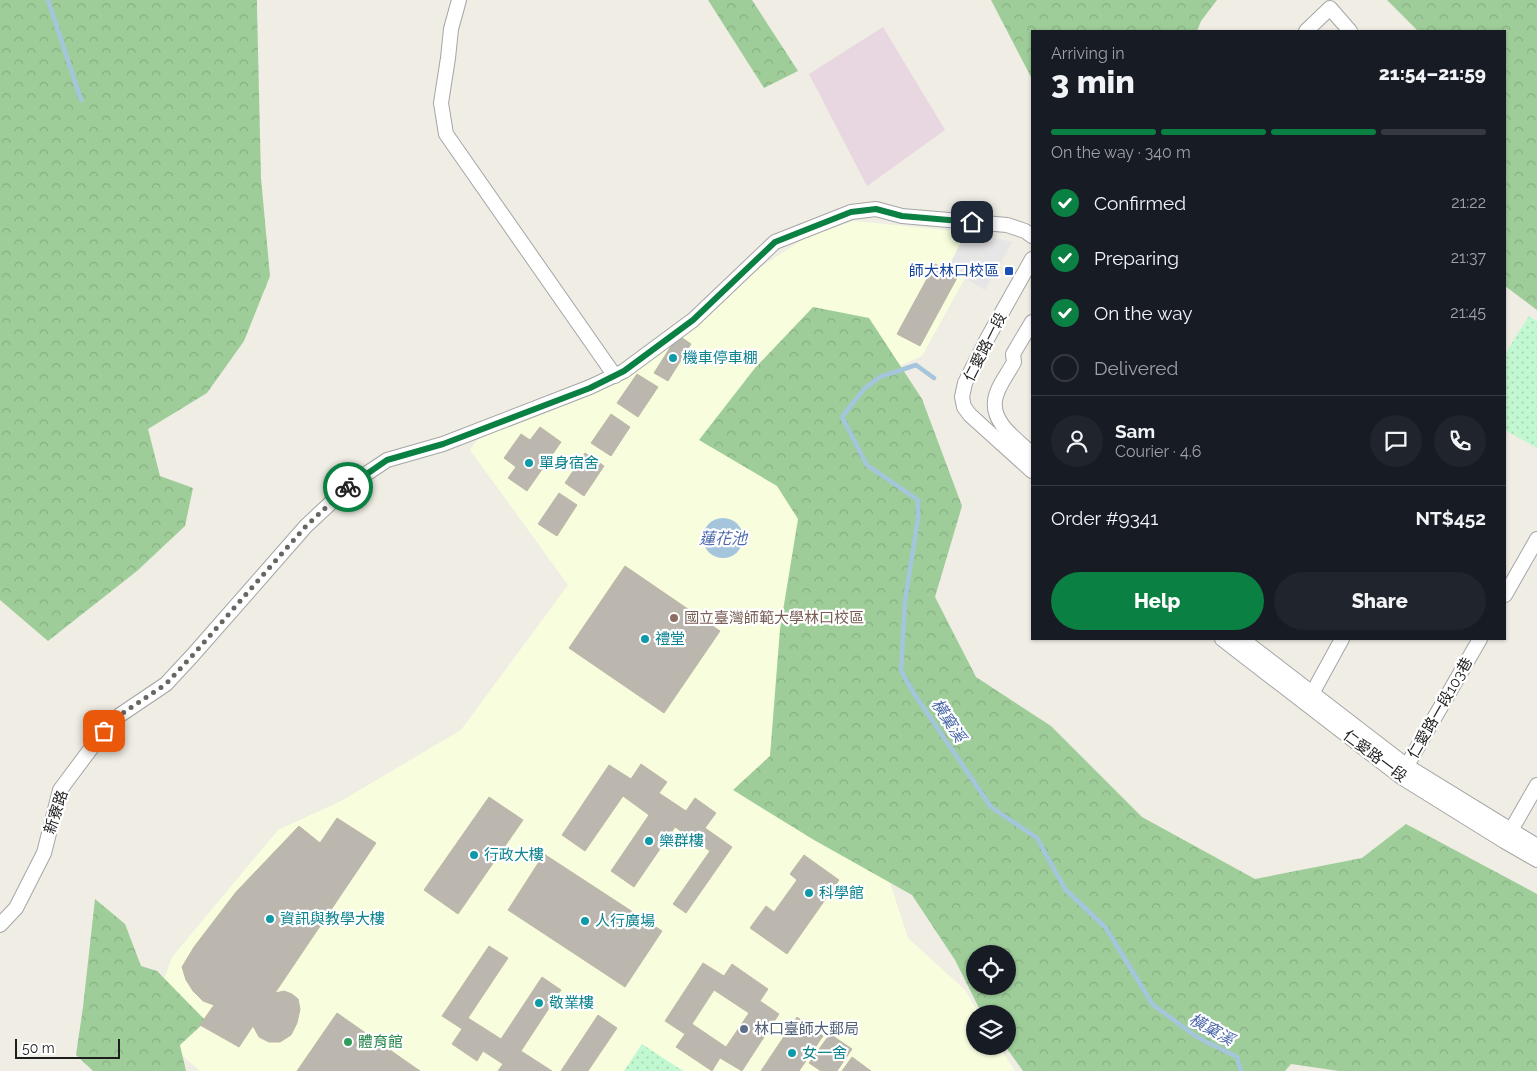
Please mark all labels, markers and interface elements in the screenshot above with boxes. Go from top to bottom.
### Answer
text: Arriving in [1051,44,1125,63]
text: 21:54–21:59 [1379,62,1486,84]
text: 3 min [1051,63,1135,100]
text: On the way · 340 m [1051,143,1191,162]
icon: check [1051,189,1079,217]
text: Confirmed [1094,192,1186,214]
text: 21:22 [1451,193,1486,212]
pin [951,201,993,243]
icon: home [958,208,986,236]
icon: check [1051,244,1079,272]
text: Preparing [1094,247,1179,269]
text: 21:37 [1451,248,1486,267]
place label: 師大林口校區 [909,262,999,280]
marker: 師大林口校區 [1003,265,1015,277]
icon: check [1051,299,1079,327]
text: On the way [1094,302,1193,324]
text: 21:45 [1450,303,1486,322]
street label: 仁愛路一段 [960,309,1010,385]
place label: 機車停車棚 [683,349,758,367]
marker: 機車停車棚 [667,352,679,364]
text: Delivered [1094,357,1178,379]
button: person [1051,415,1103,467]
button: chat [1370,415,1422,467]
button: phone [1434,415,1486,467]
text: Sam [1115,420,1155,442]
text: Courier · 4.6 [1115,442,1201,461]
place label: 單身宿舍 [539,454,599,472]
marker: 單身宿舍 [523,457,535,469]
courier [323,462,373,512]
icon: bike [334,473,362,501]
text: Order #9341 [1051,507,1158,529]
text: NT$452 [1416,507,1486,529]
water label: 蓮花池 [699,529,749,548]
button: Help [1051,572,1264,630]
button: Share [1274,572,1486,630]
place label: 國立臺灣師範大學林口校區 [684,609,864,627]
marker: 國立臺灣師範大學林口校區 [668,612,680,624]
place label: 禮堂 [655,630,685,648]
marker: 禮堂 [639,633,651,645]
street label: 仁愛路一段103巷 [1404,654,1476,762]
water label: 橫窠溪 [928,695,971,747]
pin [83,710,125,752]
icon: bag [90,717,118,745]
street label: 仁愛路一段 [1340,726,1410,786]
street label: 新寮路 [40,788,72,836]
place label: 樂群樓 [659,832,704,850]
marker: 樂群樓 [643,835,655,847]
place label: 行政大樓 [484,846,544,864]
marker: 行政大樓 [468,849,480,861]
place label: 科學館 [819,884,864,902]
marker: 科學館 [803,887,815,899]
place label: 資訊與教學大樓 [280,910,385,928]
place label: 人行廣場 [595,912,655,930]
marker: 資訊與教學大樓 [264,913,276,925]
marker: 人行廣場 [579,915,591,927]
map controls [966,945,1016,1055]
button: locate [966,945,1016,995]
place label: 敬業樓 [549,994,594,1012]
marker: 敬業樓 [533,997,545,1009]
button: layers [966,1005,1016,1055]
water label: 橫窠溪 [1186,1009,1239,1050]
place label: 林口臺師大郵局 [754,1020,859,1038]
marker: 林口臺師大郵局 [738,1023,750,1035]
place label: 體育館 [358,1033,403,1051]
scale bar [15,1036,120,1059]
marker: 體育館 [342,1036,354,1048]
text: 50 m [22,1040,55,1056]
place label: 女一舍 [802,1044,847,1062]
marker: 女一舍 [786,1047,798,1059]

